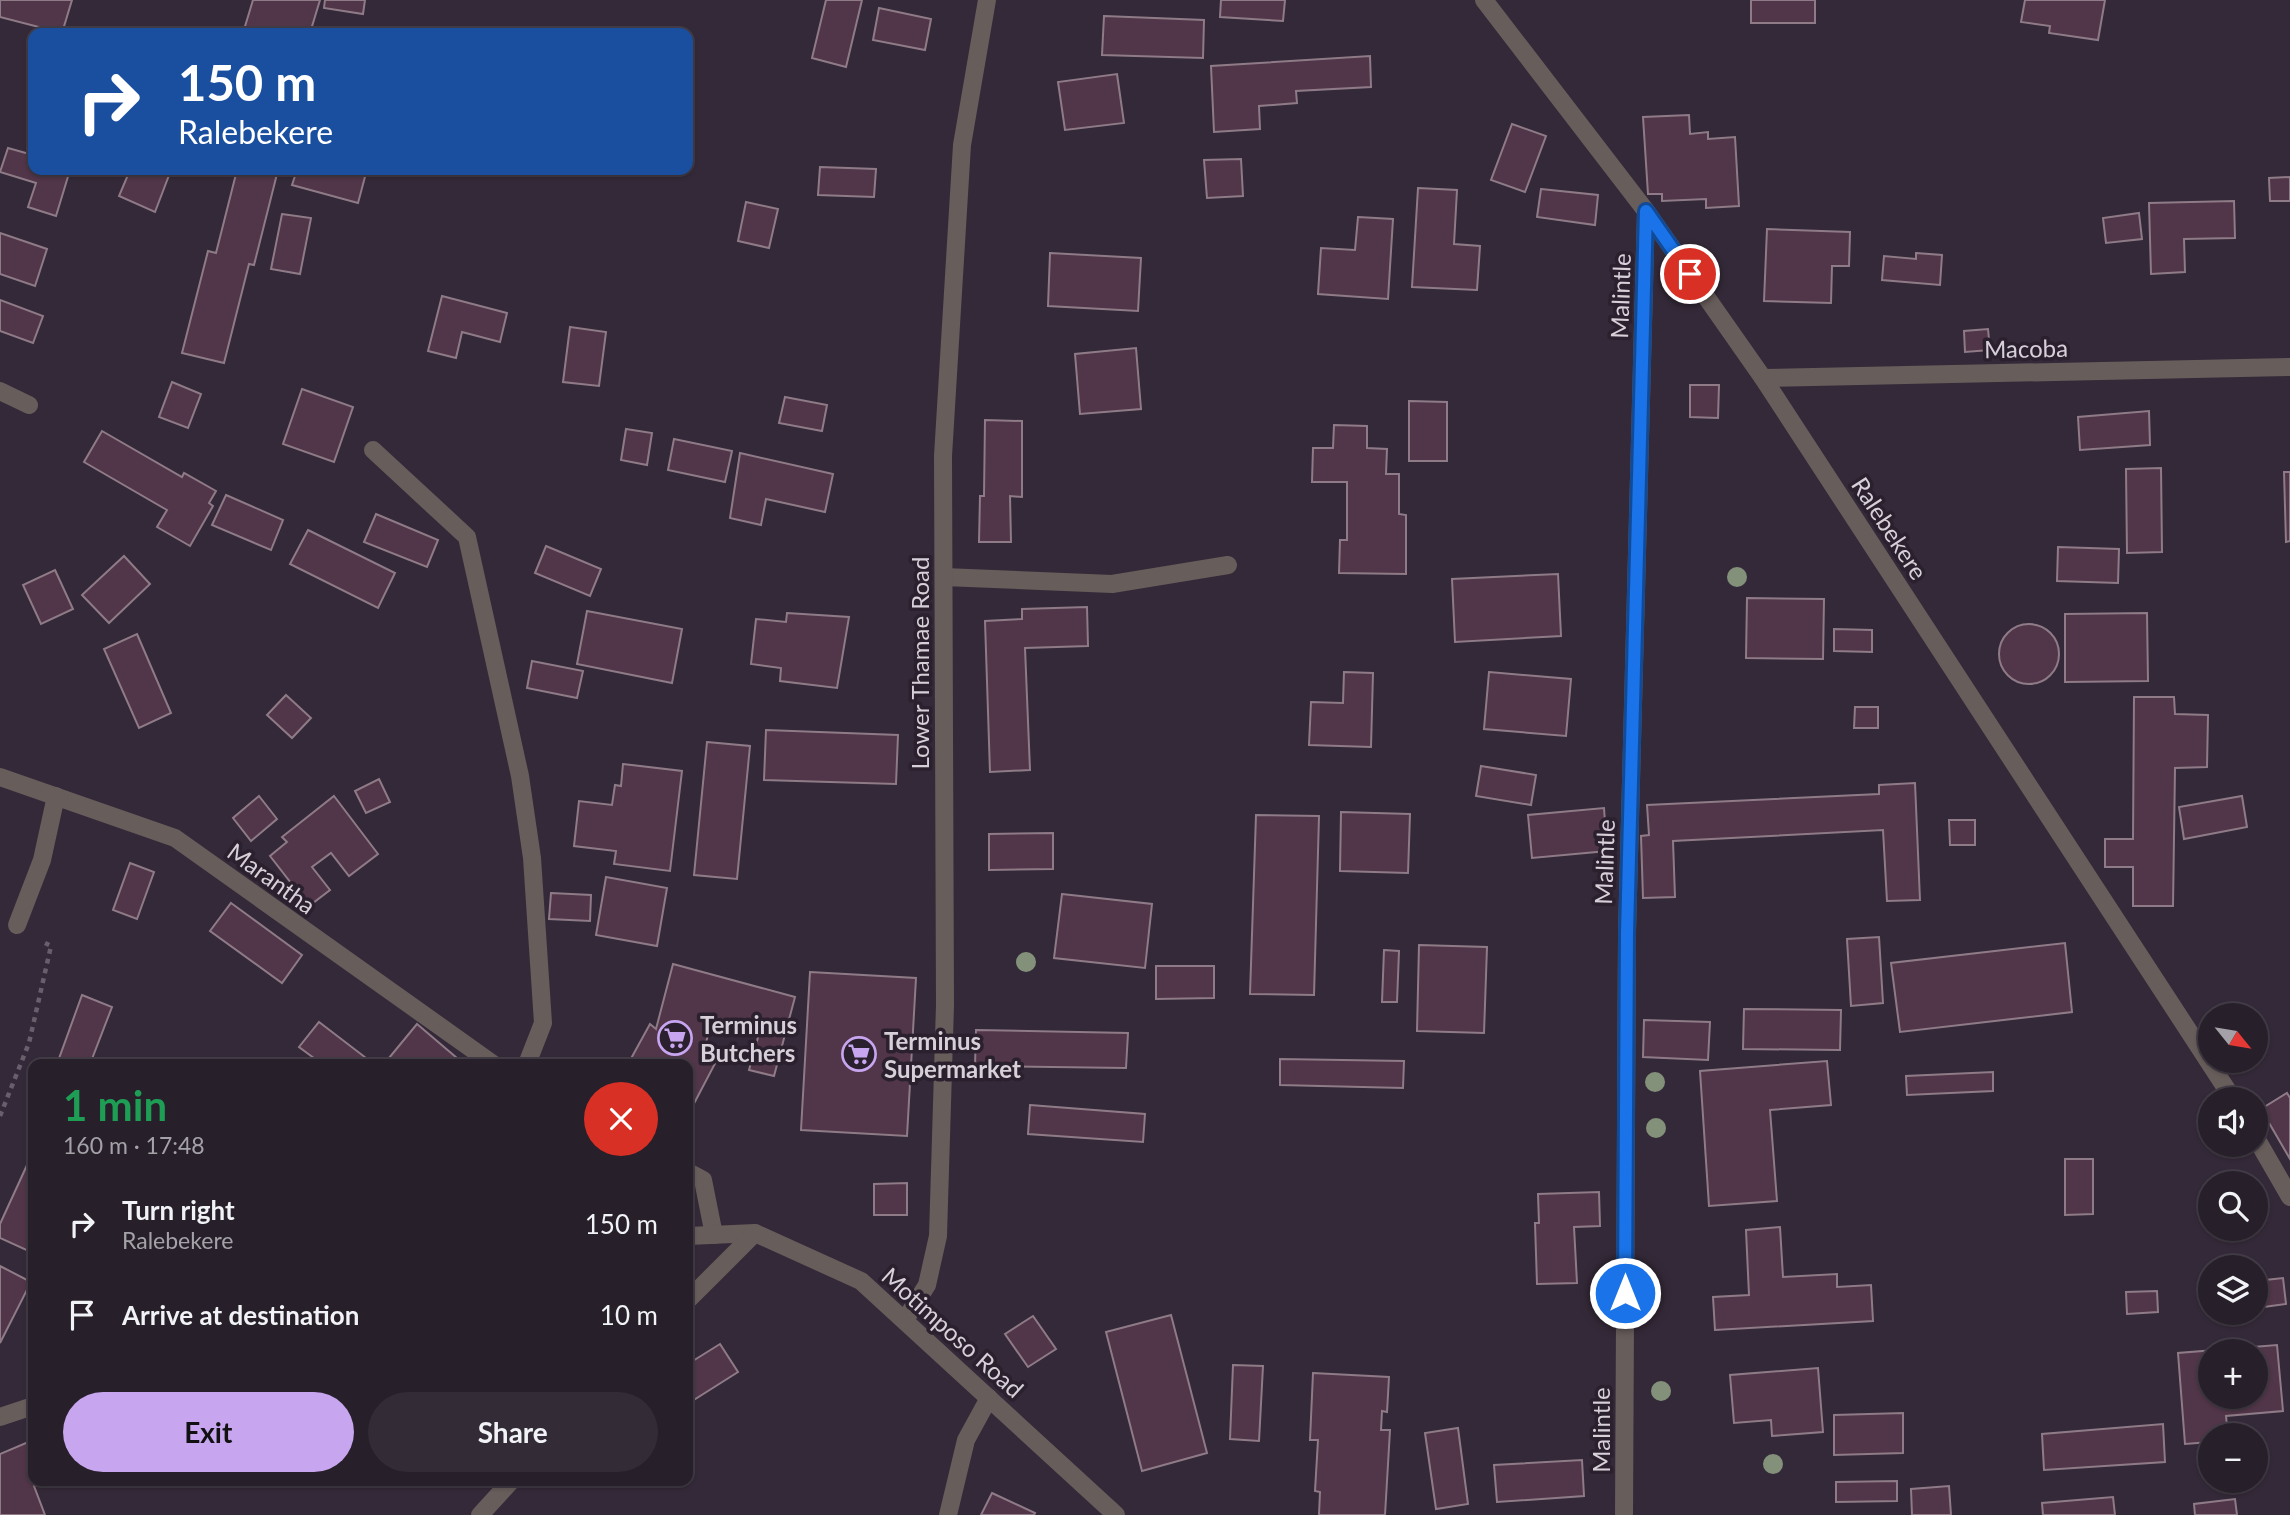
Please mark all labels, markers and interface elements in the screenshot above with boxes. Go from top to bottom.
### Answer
text: 150 m [178,53,316,111]
icon: right [63,56,154,147]
text: Ralebekere [178,112,333,151]
pin [1660,244,1720,304]
street label: Malintle [1604,253,1636,339]
icon: arrive [1671,255,1709,293]
street label: Macoba [1984,333,2068,363]
street label: Ralebekere [1846,471,1934,585]
street label: Lower Thamae Road [905,557,934,769]
street label: Malintle [1588,819,1620,905]
street label: Marantha [222,836,322,920]
north arrow [2198,1003,2268,1073]
map controls [2198,1003,2268,1493]
place label: Terminus Butchers [700,1010,797,1067]
supermarket icon: Terminus Butchers [656,1019,694,1057]
place label: Terminus Supermarket [884,1026,1021,1083]
supermarket icon: Terminus Supermarket [840,1035,878,1073]
text: 1 min [63,1080,167,1130]
button: close [584,1082,658,1156]
button: sound [2198,1087,2268,1157]
text: 160 m · 17:48 [63,1131,205,1159]
button: search [2198,1171,2268,1241]
text: Turn right [122,1194,235,1226]
icon: right [63,1205,101,1243]
text: 150 m [585,1208,658,1240]
text: Ralebekere [122,1226,233,1254]
button: layers [2198,1255,2268,1325]
position arrow [1588,1256,1662,1330]
street label: Motimposo Road [876,1261,1030,1403]
icon: arrive [63,1296,101,1334]
text: Arrive at destination [122,1299,359,1331]
text: 10 m [600,1299,658,1331]
button: + [2198,1339,2268,1409]
street label: Malintle [1586,1387,1615,1473]
button: Exit [63,1392,354,1472]
button: Share [368,1392,658,1472]
button: − [2198,1423,2268,1493]

